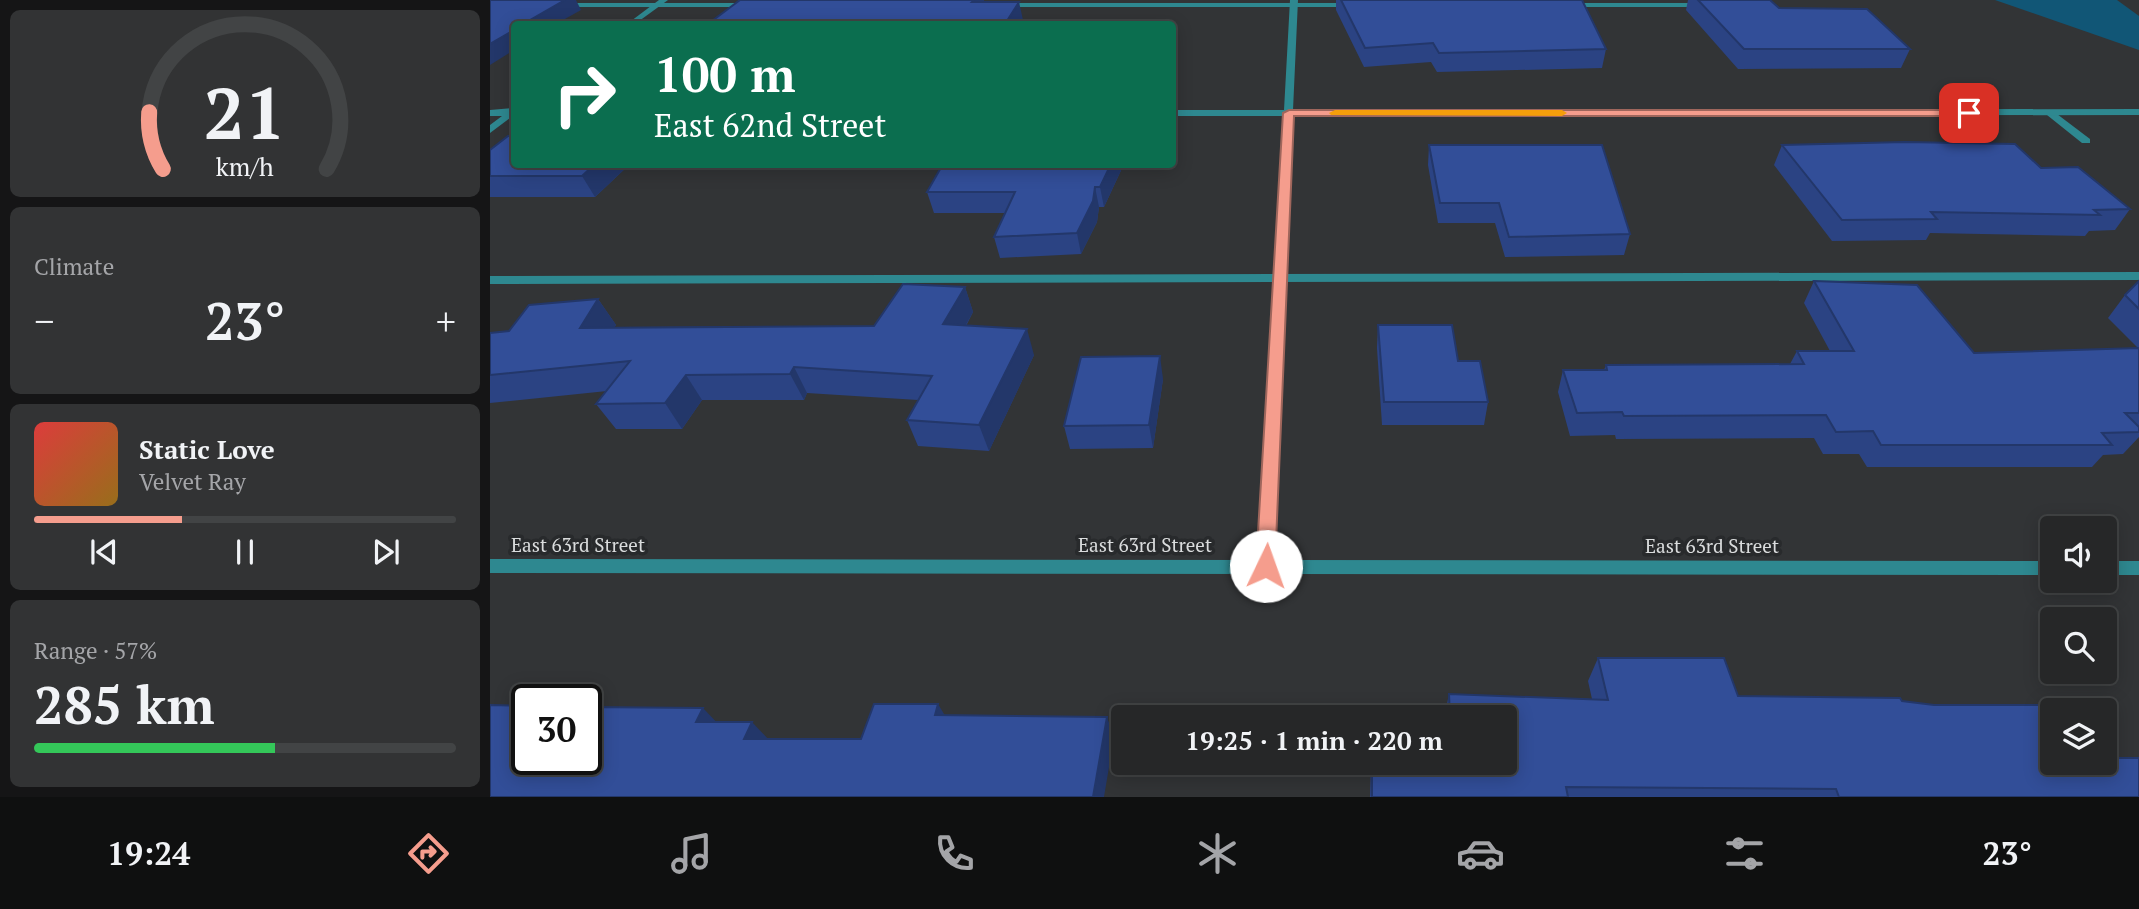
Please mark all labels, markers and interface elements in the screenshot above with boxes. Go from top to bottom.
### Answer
text: 100 m [654,41,796,106]
icon: right [539,49,630,140]
text: 21 [204,64,286,161]
pin [1939,83,1999,143]
icon: arrive [1950,94,1988,132]
text: East 62nd Street [654,104,886,146]
text: km/h [216,150,274,183]
text: Climate [34,251,114,282]
text: 23° [205,286,285,355]
text: − [34,296,54,346]
text: + [436,296,456,346]
text: Static Love [139,432,275,466]
text: Velvet Ray [139,466,246,497]
map controls [2040,516,2117,775]
button: sound [2040,516,2117,593]
position arrow [1229,529,1303,603]
street label: East 63rd Street [511,532,645,557]
street label: East 63rd Street [1078,532,1212,557]
icon: previous [85,533,123,571]
icon: pause [226,533,264,571]
icon: next [367,533,405,571]
street label: East 63rd Street [1645,533,1779,558]
button: search [2040,607,2117,684]
text: Range · 57% [34,635,157,666]
text: 285 km [34,670,215,739]
speed limit sign: 30 [511,684,602,775]
button: layers [2040,698,2117,775]
text: 19:25 · 1 min · 220 m [1185,723,1443,757]
icon: directions [404,829,453,878]
icon: music [667,829,716,878]
icon: phone [930,829,979,878]
icon: climate [1193,829,1242,878]
icon: car [1456,829,1505,878]
icon: filters [1720,829,1769,878]
text: 19:24 [107,832,190,874]
text: 23° [1983,832,2032,874]

